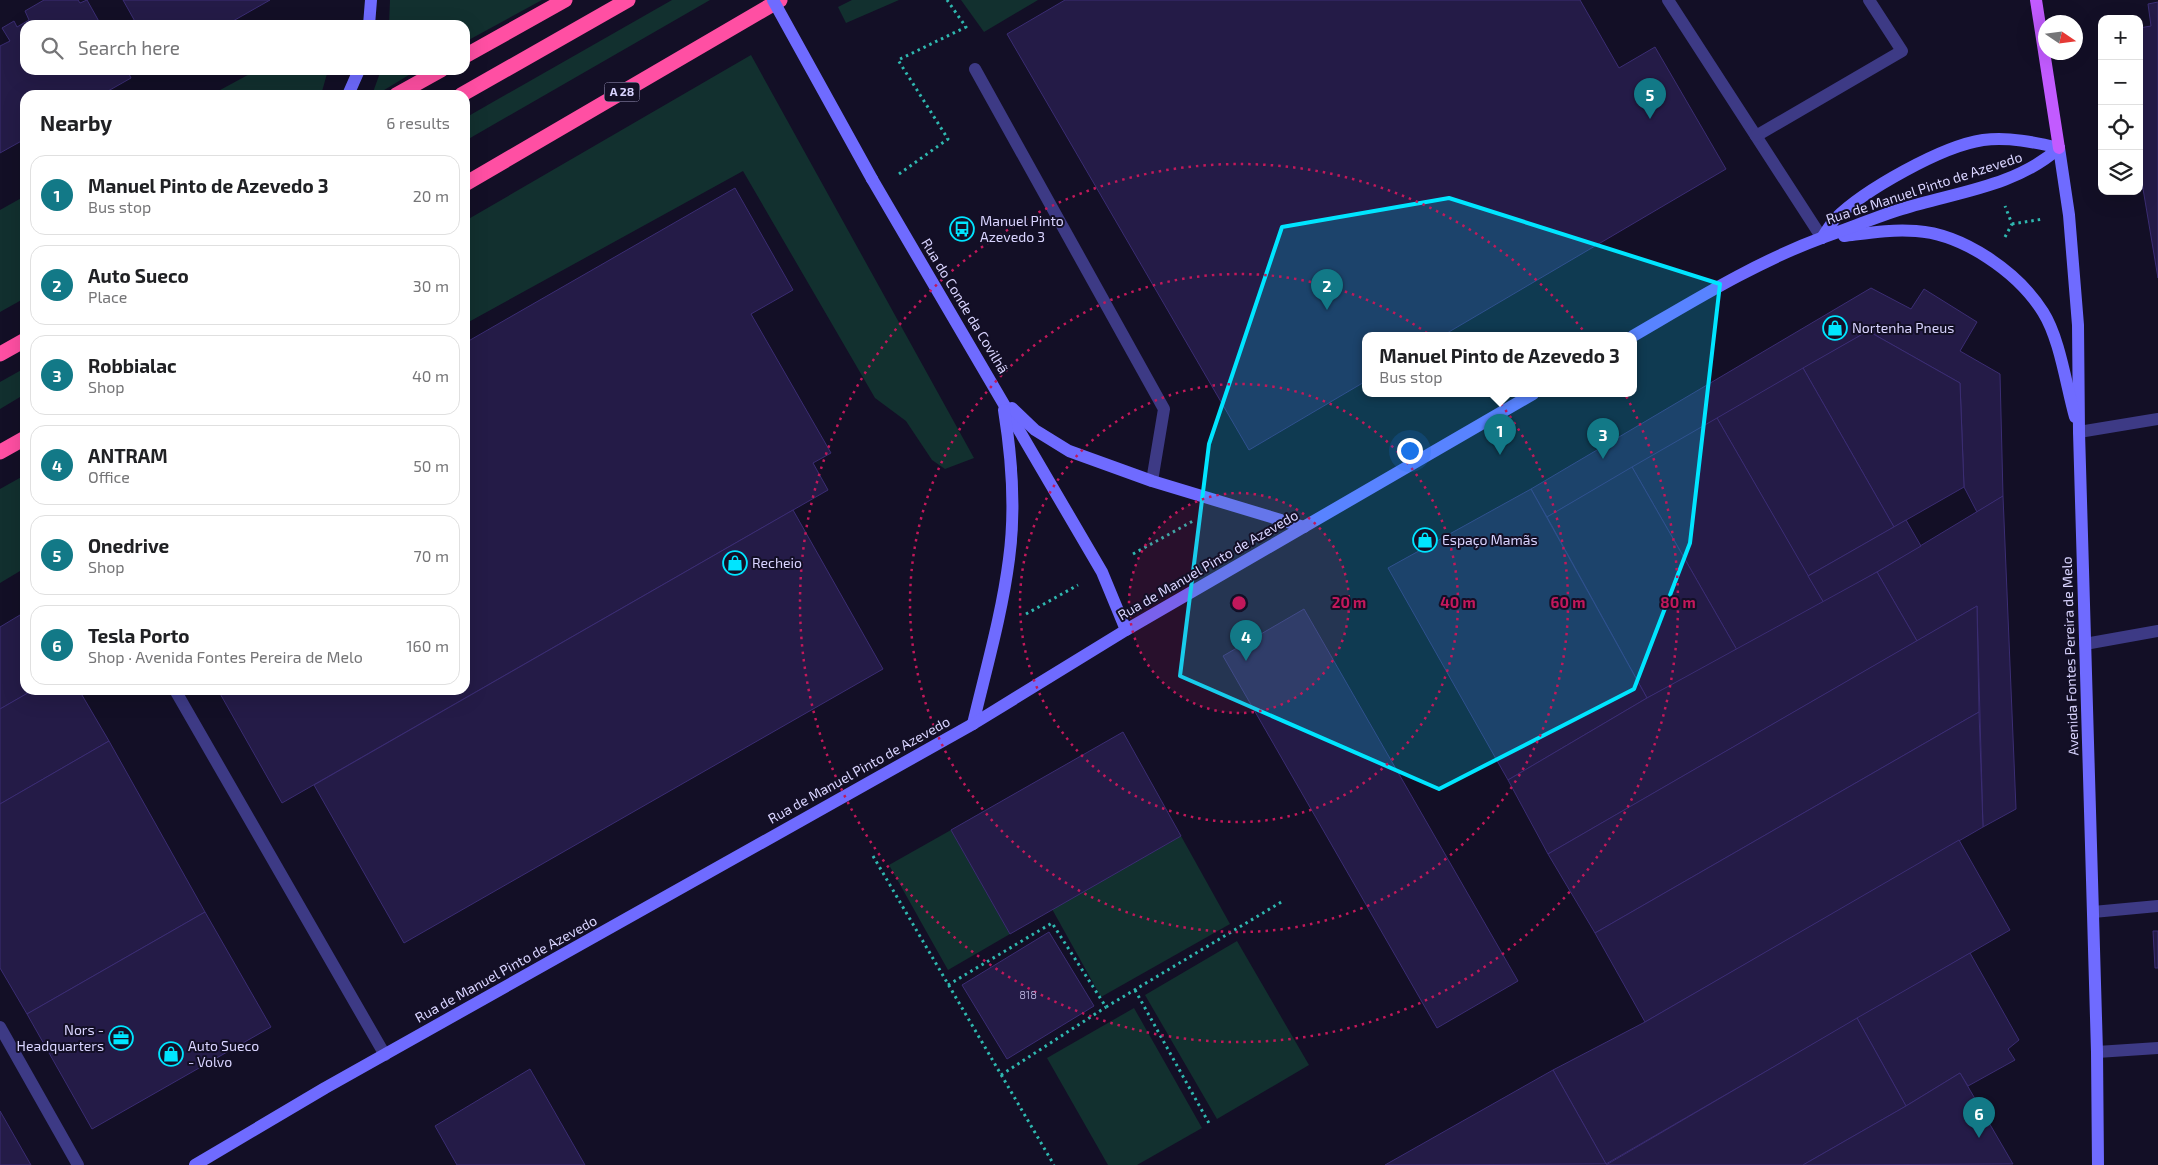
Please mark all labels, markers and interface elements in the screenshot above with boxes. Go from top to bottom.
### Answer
north arrow [2038,15,2083,60]
map controls [2098,15,2143,195]
button: + [2098,15,2143,60]
search box [20,20,470,75]
icon: search [38,34,66,62]
text: Search here [78,36,180,59]
button: − [2098,60,2143,105]
pin: 5 [1634,78,1666,119]
road number: A 28 [604,82,640,101]
button: locate [2098,105,2143,150]
text: Nearby [40,110,112,135]
text: 6 results [386,113,450,132]
street label: Rua de Manuel Pinto de Azevedo [1824,148,2024,227]
button: layers [2098,150,2143,195]
text: Manuel Pinto de Azevedo 3 [88,174,328,197]
text: 1 [54,186,60,205]
text: 20 m [413,186,449,205]
text: Bus stop [88,197,151,216]
place label: Manuel Pinto Azevedo 3 [980,212,1064,245]
bus stop icon: Manuel Pinto Azevedo 3 [949,216,975,242]
street label: Rua do Conde da Covilhã [918,235,1013,376]
text: Auto Sueco [88,264,189,287]
pin: 2 [1311,269,1343,310]
text: 2 [52,276,62,295]
text: 30 m [413,276,449,295]
text: Place [88,287,127,306]
shop icon: Nortenha Pneus [1822,315,1848,341]
place label: Nortenha Pneus [1852,319,1954,336]
popup [1362,332,1637,397]
text: Manuel Pinto de Azevedo 3 [1379,344,1620,367]
text: Robbialac [88,354,177,377]
text: 3 [52,366,62,385]
text: 40 m [412,366,449,385]
text: Bus stop [1379,367,1443,386]
text: Shop [88,377,125,396]
pin: 1 [1484,414,1516,455]
pin: 3 [1587,418,1619,459]
your location [1397,438,1423,464]
text: ANTRAM [88,444,168,467]
text: 4 [52,456,62,475]
text: 50 m [413,456,449,475]
text: Office [88,467,130,486]
street label: Rua de Manuel Pinto de Azevedo [1115,506,1301,623]
shop icon: Espaço Mamãs [1412,527,1438,553]
place label: Espaço Mamãs [1442,531,1538,549]
text: Onedrive [88,534,169,557]
text: 5 [53,546,61,565]
text: 70 m [414,546,449,565]
shop icon: Recheio [722,550,748,576]
place label: Recheio [752,554,802,571]
street label: Avenida Fontes Pereira de Melo [2058,556,2081,756]
text: Shop [88,557,125,576]
text: 20 m [1332,593,1366,611]
text: 40 m [1440,593,1476,611]
text: 60 m [1551,593,1585,611]
text: 80 m [1660,593,1696,611]
centre of rings [1230,594,1248,612]
pin: 4 [1230,620,1262,661]
text: Tesla Porto [88,624,190,647]
text: 6 [52,636,62,655]
text: 160 m [406,636,449,655]
text: Shop · Avenida Fontes Pereira de Melo [88,647,363,666]
street label: Rua de Manuel Pinto de Azevedo [765,712,953,827]
street label: Rua de Manuel Pinto de Azevedo [412,911,600,1026]
house number: 818 [1019,988,1037,1001]
place label: Nors - Headquarters [17,1021,104,1054]
office icon: Nors - Headquarters [108,1025,134,1051]
place label: Auto Sueco - Volvo [188,1037,259,1070]
shop icon: Auto Sueco - Volvo [158,1041,184,1067]
pin: 6 [1963,1097,1995,1138]

